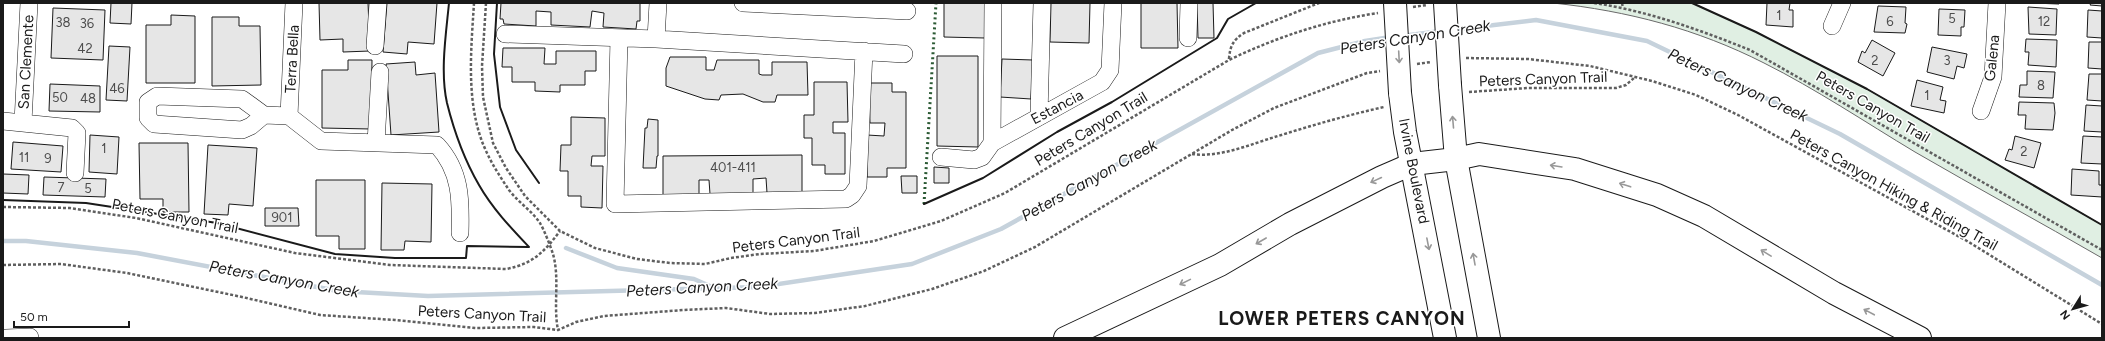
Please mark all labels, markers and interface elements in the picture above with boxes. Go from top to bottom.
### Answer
house number: 1 [1776,8,1782,23]
house number: 5 [1948,11,1956,26]
street label: San Clemente [15,14,37,110]
house number: 6 [1886,14,1894,29]
house number: 12 [2038,14,2050,29]
house number: 38 [55,15,71,30]
house number: 36 [80,16,94,31]
water label: Peters Canyon Creek [1338,16,1493,58]
street label: Terra Bella [281,24,303,94]
street label: Galena [1981,34,2003,82]
house number: 42 [77,41,93,56]
water label: Peters Canyon Creek [1665,44,1812,126]
one-way arrow [1395,50,1402,63]
house number: 2 [1871,53,1879,68]
house number: 3 [1943,53,1951,68]
street label: Peters Canyon Trail [1813,67,1933,147]
street label: Peters Canyon Trail [1478,68,1608,90]
house number: 8 [2037,78,2045,93]
house number: 46 [109,81,125,96]
street label: Estancia [1028,86,1086,128]
street label: Peters Canyon Trail [1031,88,1151,170]
house number: 1 [1924,88,1930,103]
house number: 50 [52,90,68,105]
house number: 48 [80,91,96,106]
one-way arrow [1449,116,1456,129]
street label: Irvine Boulevard [1395,117,1433,225]
street label: Peters Canyon Hiking & Riding Trail [1787,125,2001,255]
water label: Peters Canyon Creek [1018,134,1161,225]
house number: 1 [101,141,107,156]
house number: 2 [2020,144,2028,159]
house number: 11 [19,150,29,165]
house number: 9 [44,151,52,166]
house number: 401-411 [710,160,756,175]
one-way arrow [1550,162,1563,170]
one-way arrow [1371,177,1383,184]
house number: 7 [58,180,65,195]
house number: 5 [84,181,92,196]
one-way arrow [1619,181,1632,188]
street label: Peters Canyon Trail [110,195,240,237]
house number: 901 [271,210,293,225]
street label: Peters Canyon Trail [731,223,861,257]
one-way arrow [1255,237,1267,245]
one-way arrow [1424,237,1432,250]
one-way arrow [1760,248,1772,256]
one-way arrow [1470,253,1478,266]
water label: Peters Canyon Creek [207,256,362,302]
water label: Peters Canyon Creek [626,273,780,300]
one-way arrow [1179,279,1191,286]
north arrow [2053,289,2093,329]
street label: Peters Canyon Trail [417,302,547,326]
scale bar [14,303,129,329]
district label: LOWER PETERS CANYON [1218,307,1466,330]
one-way arrow [1864,307,1876,315]
text: N [2058,307,2073,322]
text: 50 m [20,310,48,324]

